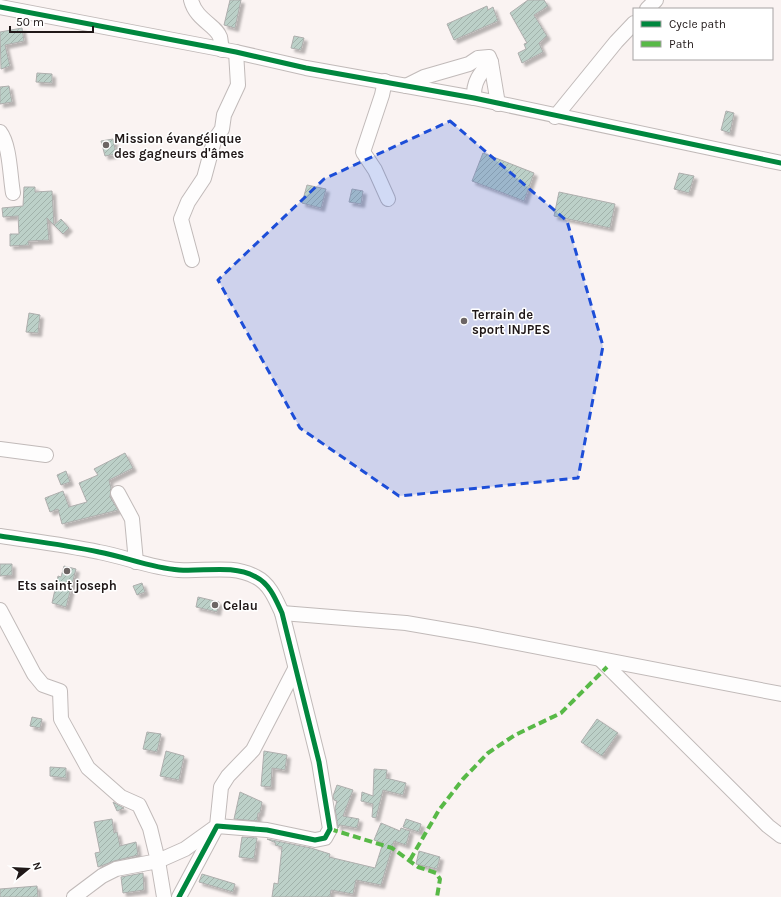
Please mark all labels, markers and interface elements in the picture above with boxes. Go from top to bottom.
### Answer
scale bar [10,8,93,34]
legend [633,8,773,60]
text: 50 m [16,15,44,29]
text: Cycle path [669,17,726,31]
text: Path [669,37,694,51]
place label: Mission évangélique des gagneurs d'âmes [114,131,244,161]
marker: Mission évangélique des gagneurs d'âmes [101,140,111,150]
place label: Terrain de sport INJPES [472,307,550,337]
marker: Terrain de sport INJPES [459,316,469,326]
marker: Ets saint joseph [62,566,72,576]
place label: Ets saint joseph [17,578,117,593]
place label: Celau [223,598,258,613]
marker: Celau [210,600,220,610]
north arrow [8,849,48,889]
text: N [30,860,44,872]

